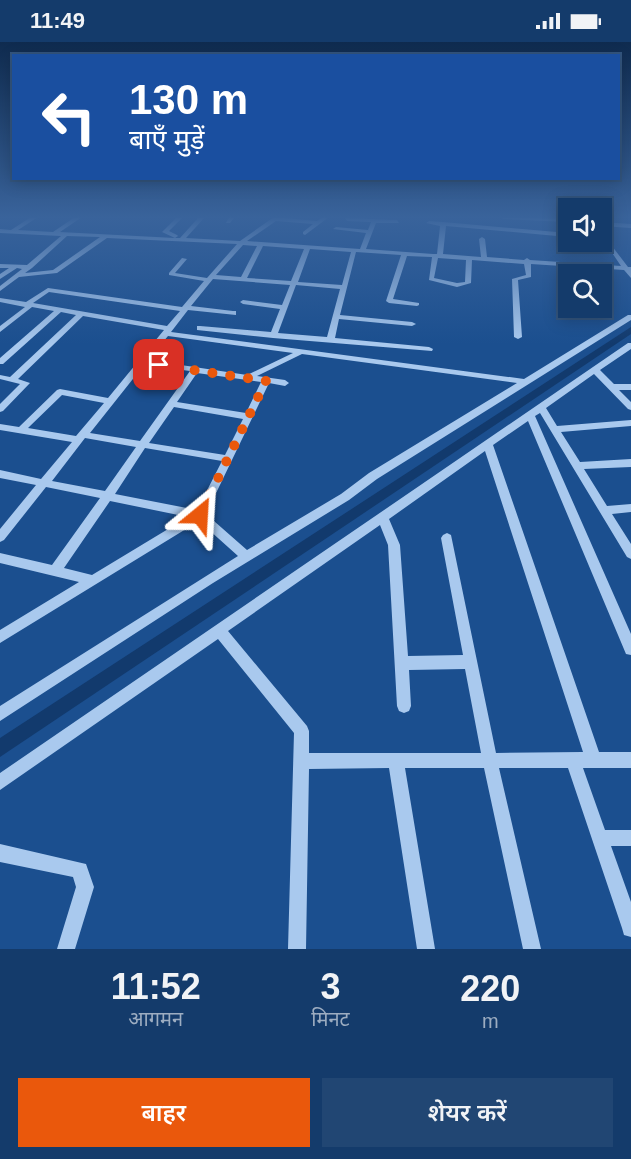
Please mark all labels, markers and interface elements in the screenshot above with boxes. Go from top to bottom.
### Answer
text: 11:49 [30,8,85,33]
text: 130 m [129,76,248,123]
icon: left [30,78,108,156]
text: बाएँ मुड़ें [129,125,204,155]
map controls [558,198,612,318]
button: sound [558,198,612,252]
button: search [558,264,612,318]
pin [133,339,184,390]
icon: arrive [142,348,175,381]
position arrow [168,483,232,547]
text: 11:52 [111,966,201,1007]
text: 3 [320,966,341,1007]
text: 220 [460,968,520,1009]
text: आगमन [128,1008,183,1030]
text: मिनट [311,1008,350,1030]
text: m [482,1010,499,1032]
button: बाहर [18,1078,310,1147]
button: शेयर करें [322,1078,613,1147]

